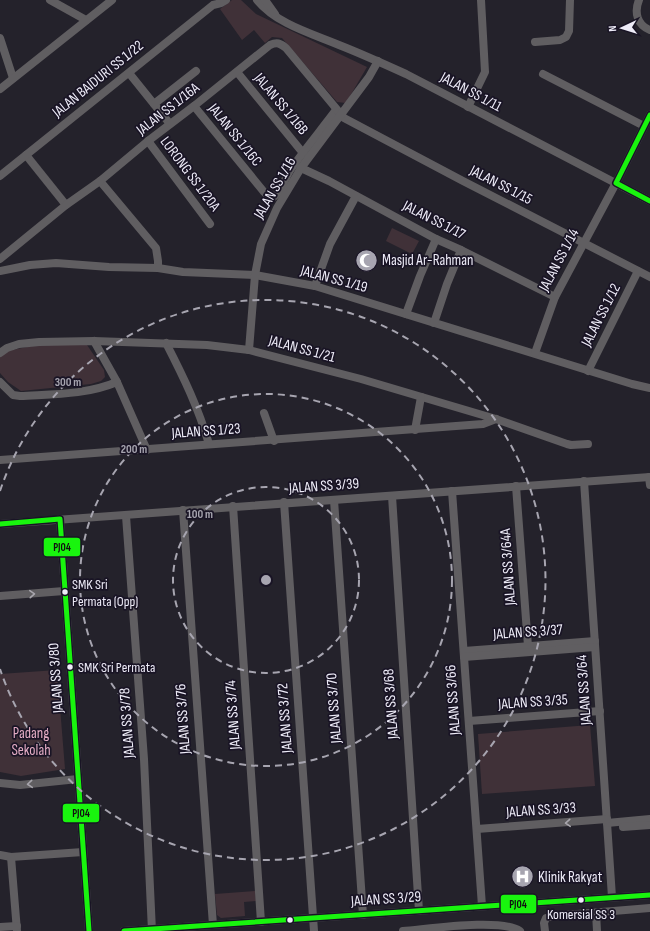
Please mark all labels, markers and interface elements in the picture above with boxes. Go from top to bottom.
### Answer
north arrow [602,8,642,48]
text: N [606,25,619,32]
street label: JALAN BAIDURI SS 1/22 [48,36,148,122]
street label: JALAN SS 1/11 [436,67,506,116]
street label: JALAN SS 1/16B [249,68,313,139]
street label: JALAN SS 1/16A [132,78,204,140]
street label: JALAN SS 1/16C [203,99,266,170]
street label: LORONG SS 1/20A [156,133,225,216]
street label: JALAN SS 1/16 [249,154,300,223]
street label: JALAN SS 1/15 [466,161,536,209]
street label: JALAN SS 1/17 [399,196,468,244]
street label: JALAN SS 1/14 [534,226,583,295]
mosque icon: Masjid Ar-Rahman [353,247,379,273]
place label: Masjid Ar-Rahman [382,251,473,270]
street label: JALAN SS 1/19 [298,261,369,297]
street label: JALAN SS 1/12 [577,280,625,351]
street label: JALAN SS 1/21 [266,331,338,367]
text: 300 m [55,375,81,390]
street label: JALAN SS 1/23 [170,419,241,443]
text: 200 m [121,442,147,457]
street label: JALAN SS 3/39 [287,474,360,498]
text: 100 m [187,507,213,522]
street label: JALAN SS 3/64A [496,527,520,607]
line badge: PJ04 [43,537,81,557]
text: PJ04 [53,541,71,554]
centre of rings [259,573,273,587]
place label: SMK Sri Permata (Opp) [72,576,138,610]
marker: SMK Sri Permata (Opp) [60,587,70,597]
one-way arrow [29,589,35,598]
street label: JALAN SS 3/37 [492,620,563,644]
street label: JALAN SS 3/80 [44,642,68,715]
street label: JALAN SS 3/64 [572,654,596,727]
place label: SMK Sri Permata [78,659,155,676]
marker: SMK Sri Permata [65,662,75,672]
street label: JALAN SS 3/66 [441,664,465,737]
street label: JALAN SS 3/68 [379,668,403,741]
street label: JALAN SS 3/70 [322,672,346,745]
street label: JALAN SS 3/74 [221,680,245,751]
street label: JALAN SS 3/72 [273,682,297,755]
street label: JALAN SS 3/76 [171,683,195,756]
street label: JALAN SS 3/78 [115,687,139,760]
street label: JALAN SS 3/35 [497,690,568,714]
park label: Padang Sekolah [11,724,51,760]
one-way arrow [27,779,33,788]
street label: JALAN SS 3/33 [504,798,577,822]
line badge: PJ04 [62,803,100,823]
text: PJ04 [72,807,90,820]
one-way arrow [565,818,571,827]
hospital icon: Klinik Rakyat [510,864,536,890]
place label: Klinik Rakyat [538,868,603,887]
street label: JALAN SS 3/29 [349,887,422,911]
line badge: PJ04 [500,894,537,914]
marker: Komersial SS 3 [576,895,586,905]
text: PJ04 [509,898,527,911]
place label: Komersial SS 3 [547,906,615,923]
unlabelled marker [285,915,295,925]

